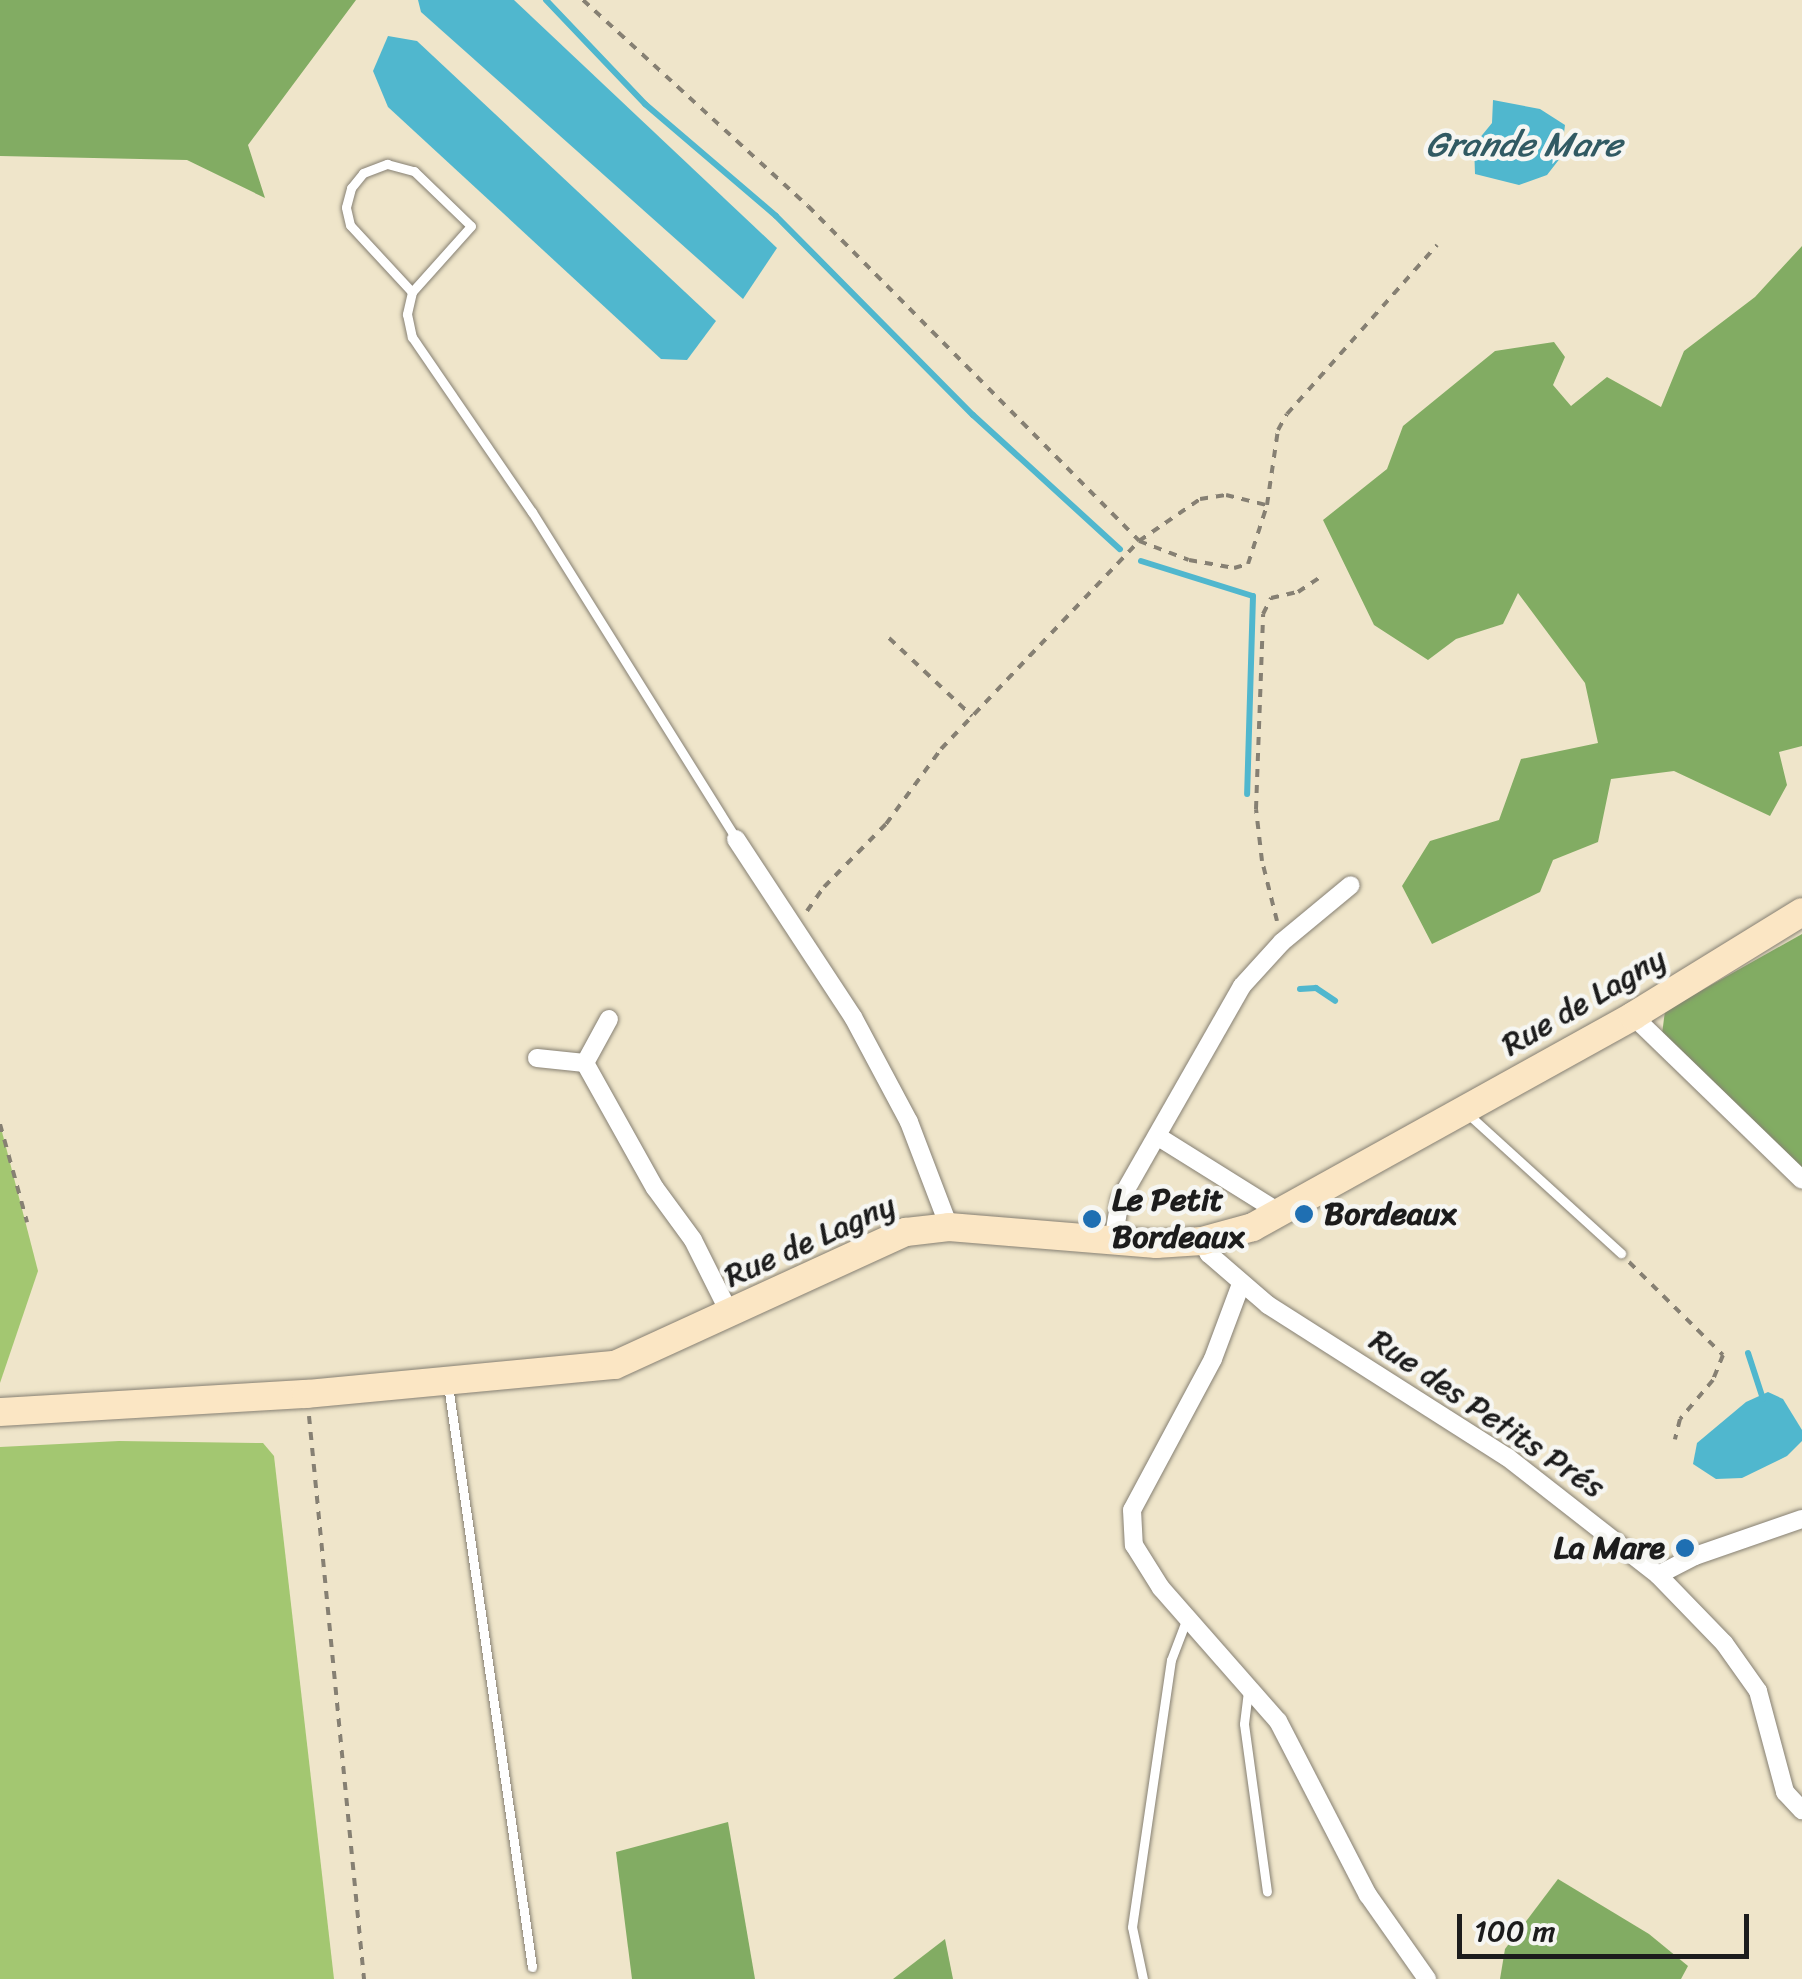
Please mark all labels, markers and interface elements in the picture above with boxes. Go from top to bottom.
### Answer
water label: Grande Mare [1426,123,1622,165]
street label: Rue de Lagny [1495,939,1673,1065]
place label: Le Petit Bordeaux [1112,1182,1244,1257]
street label: Rue de Lagny [718,1186,902,1296]
place label: Bordeaux [1324,1195,1456,1233]
marker: Bordeaux [1293,1203,1315,1225]
marker: Le Petit Bordeaux [1081,1208,1103,1230]
street label: Rue des Petits Prés [1362,1321,1612,1507]
place label: La Mare [1554,1529,1665,1567]
marker: La Mare [1674,1537,1696,1559]
scale bar [1462,1894,1754,1956]
text: 100 m [1474,1904,1556,1958]

